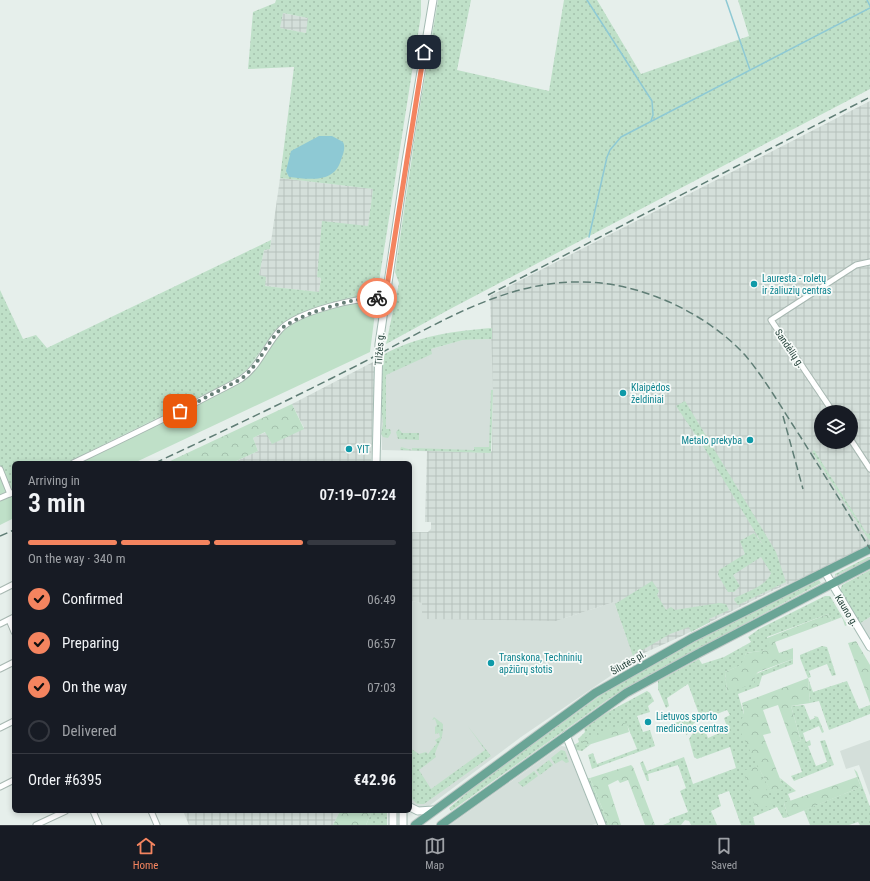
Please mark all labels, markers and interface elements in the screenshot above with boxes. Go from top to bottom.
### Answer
pin [407,35,441,69]
icon: home [413,41,435,63]
place label: Lauresta - roletų ir žaliuzių centras [762,273,832,296]
courier [357,278,397,318]
marker: Lauresta - roletų ir žaliuzių centras [749,279,759,289]
icon: bike [366,287,388,309]
street label: Sandėlių g. [773,327,806,369]
street label: Tilžės g. [373,332,386,366]
place label: Klaipėdos želdiniai [631,382,670,405]
marker: Klaipėdos želdiniai [618,388,628,398]
pin [163,394,197,428]
icon: bag [169,400,191,422]
map controls [814,405,858,449]
button: layers [814,405,858,449]
place label: Metalo prekyba [681,435,742,446]
marker: Metalo prekyba [745,435,755,445]
marker: YIT [344,444,354,454]
place label: YIT [357,444,370,455]
text: Arriving in [28,473,80,488]
text: 07:19–07:24 [319,486,396,504]
text: 3 min [28,488,86,518]
text: On the way · 340 m [28,551,125,566]
icon: check [28,588,50,610]
text: Confirmed [62,590,123,608]
text: 06:49 [367,592,396,607]
street label: Kauno g. [833,593,860,628]
icon: check [28,632,50,654]
text: Preparing [62,634,119,652]
text: 06:57 [367,636,396,651]
street label: Šilutės pl. [608,647,648,677]
place label: Transkona, Techninių apžiūrų stotis [499,652,582,675]
marker: Transkona, Techninių apžiūrų stotis [486,658,496,668]
icon: check [28,676,50,698]
text: On the way [62,678,127,696]
text: 07:03 [367,680,396,695]
place label: Lietuvos sporto medicinos centras [656,711,729,734]
marker: Lietuvos sporto medicinos centras [643,717,653,727]
text: Delivered [62,722,117,740]
text: Order #6395 [28,771,102,789]
text: €42.96 [354,771,396,789]
tab: Home [133,835,158,872]
tab: Map [424,835,446,872]
tab: Saved [711,835,737,872]

